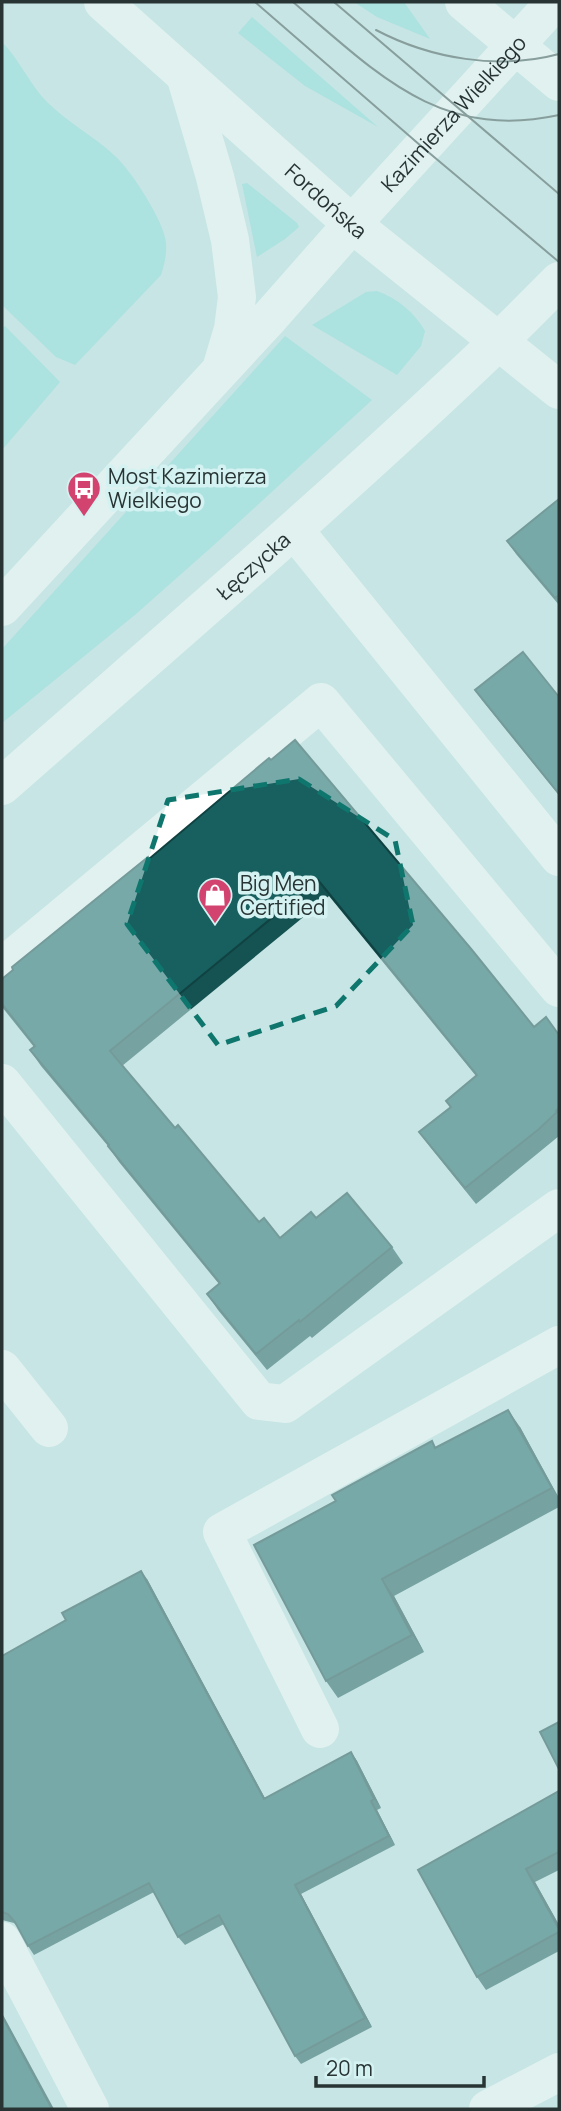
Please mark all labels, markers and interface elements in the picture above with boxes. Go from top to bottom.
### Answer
street label: Kazimierza Wielkiego [374,29,532,198]
street label: Fordońska [279,157,373,245]
place label: Most Kazimierza Wielkiego [108,462,266,514]
bus stop icon: Most Kazimierza Wielkiego [65,469,103,518]
street label: Łęczycka [210,525,296,606]
place label: Big Men Certified [240,869,326,921]
shop icon: Big Men Certified [196,876,234,925]
scale bar [316,2044,484,2088]
text: 20 m [326,2054,373,2082]

